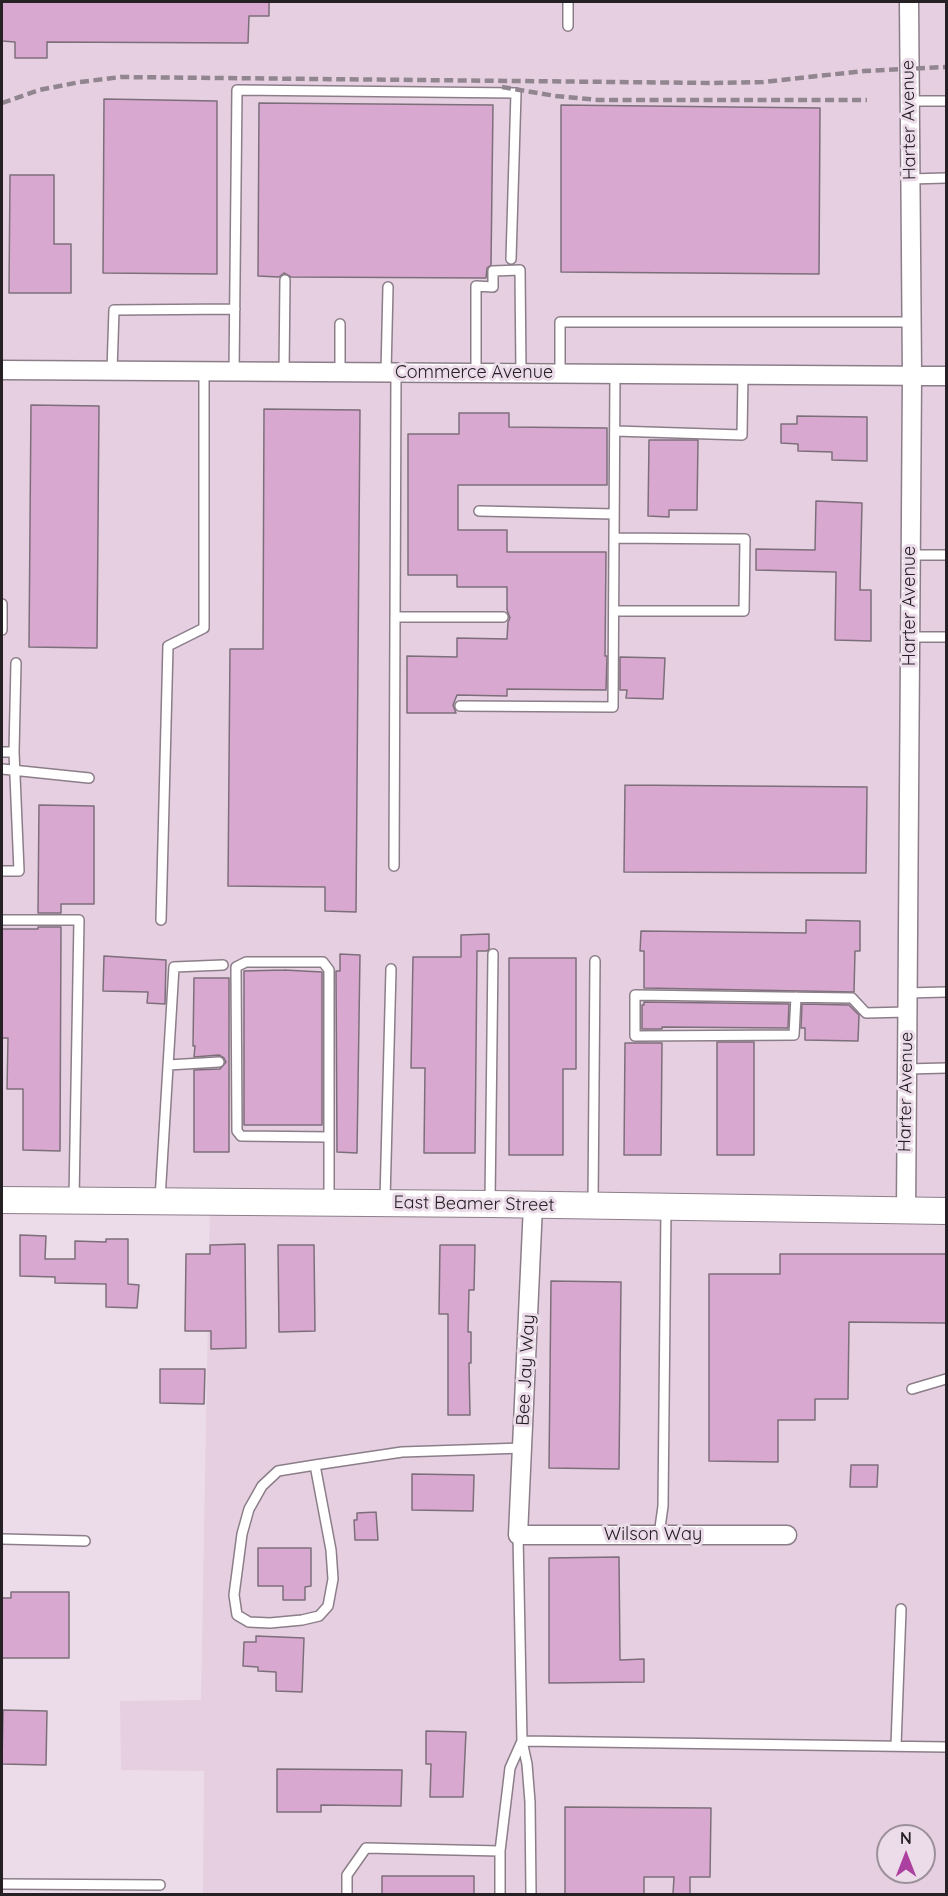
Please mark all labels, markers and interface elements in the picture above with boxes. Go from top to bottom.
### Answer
street label: Harter Avenue [897,60,921,180]
street label: Commerce Avenue [395,362,553,384]
street label: Harter Avenue [899,546,921,666]
street label: Harter Avenue [894,1032,918,1152]
street label: East Beamer Street [393,1192,555,1216]
street label: Bee Jay Way [512,1314,540,1426]
street label: Wilson Way [604,1524,702,1546]
north arrow [876,1824,936,1884]
text: N [900,1828,912,1848]

